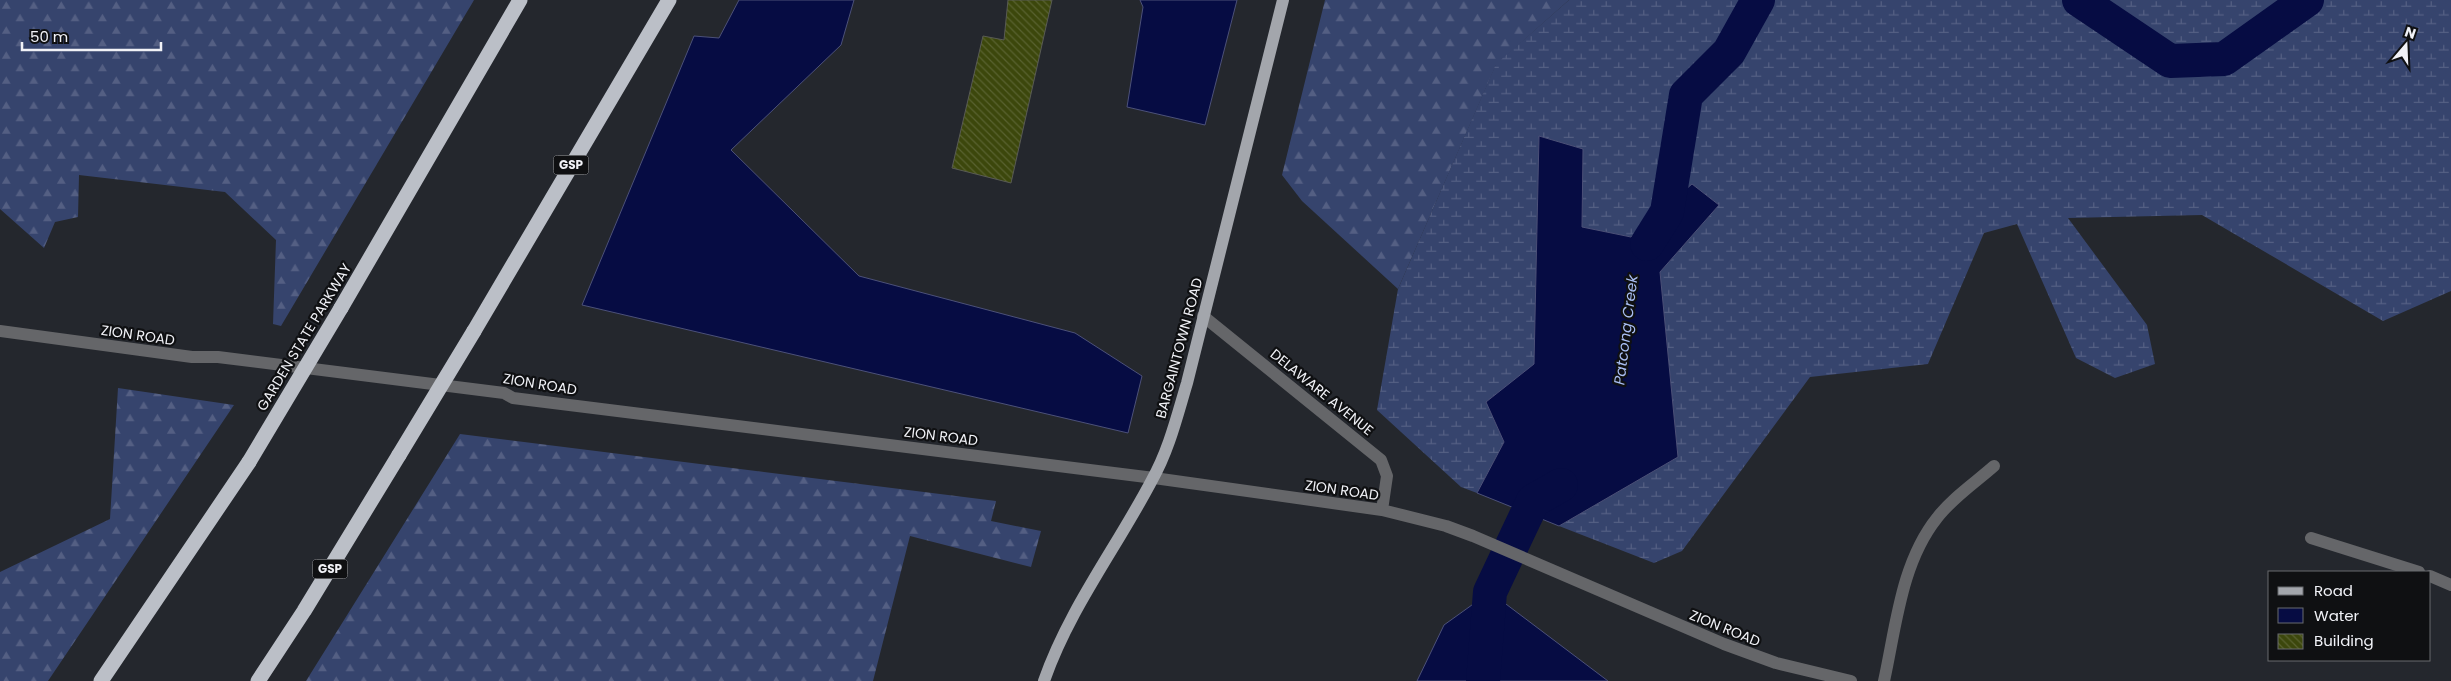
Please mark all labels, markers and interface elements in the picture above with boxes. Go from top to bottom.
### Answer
scale bar [22,20,161,52]
north arrow [2381,20,2431,70]
text: N [2402,22,2418,44]
text: 50 m [30,26,68,47]
road number: GSP [554,156,588,174]
street label: GARDEN STATE PARKWAY [252,259,356,415]
water label: Patcong Creek [1608,272,1643,386]
street label: BARGAINTOWN ROAD [1151,275,1207,421]
street label: ZION ROAD [100,320,176,350]
street label: DELAWARE AVENUE [1266,344,1378,440]
street label: ZION ROAD [502,368,578,400]
street label: ZION ROAD [903,422,979,450]
street label: ZION ROAD [1304,475,1380,505]
road number: GSP [312,560,348,578]
legend [2268,571,2431,661]
text: Road [2314,580,2353,601]
street label: ZION ROAD [1687,605,1763,651]
text: Water [2314,605,2360,626]
text: Building [2314,630,2374,651]

